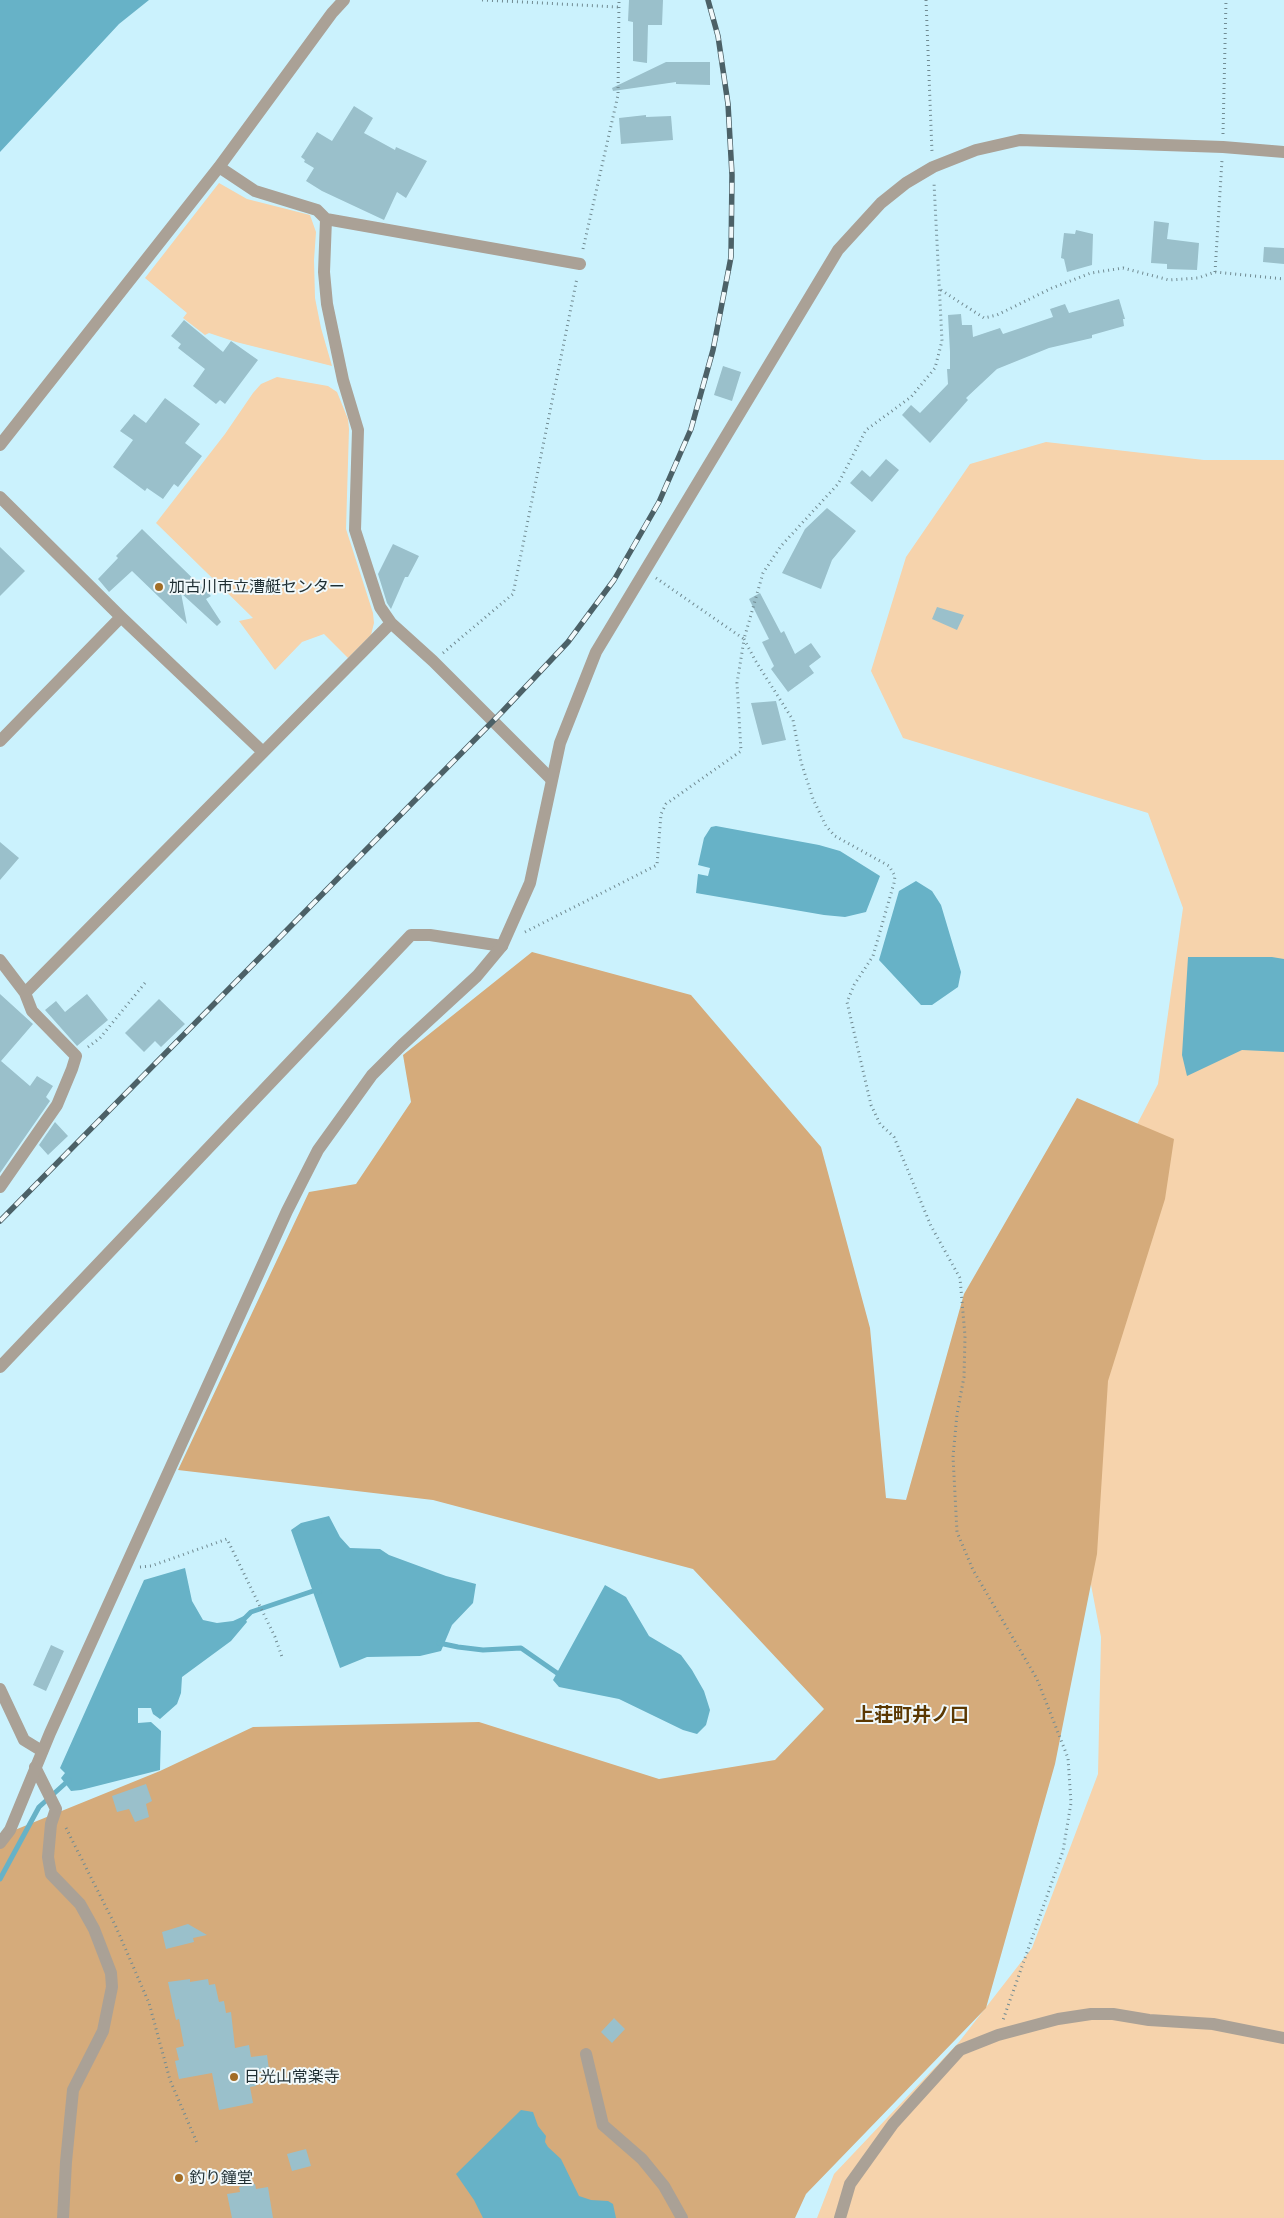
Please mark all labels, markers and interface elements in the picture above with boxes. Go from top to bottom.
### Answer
place label: 加古川市立漕艇センター [169,577,345,597]
marker: 加古川市立漕艇センター [153,581,165,593]
district label: 上荘町井ノ口 [855,1705,969,1727]
place label: 日光山常楽寺 [244,2067,340,2087]
marker: 日光山常楽寺 [228,2071,240,2083]
place label: 釣り鐘堂 [189,2168,253,2188]
marker: 釣り鐘堂 [173,2172,185,2184]

